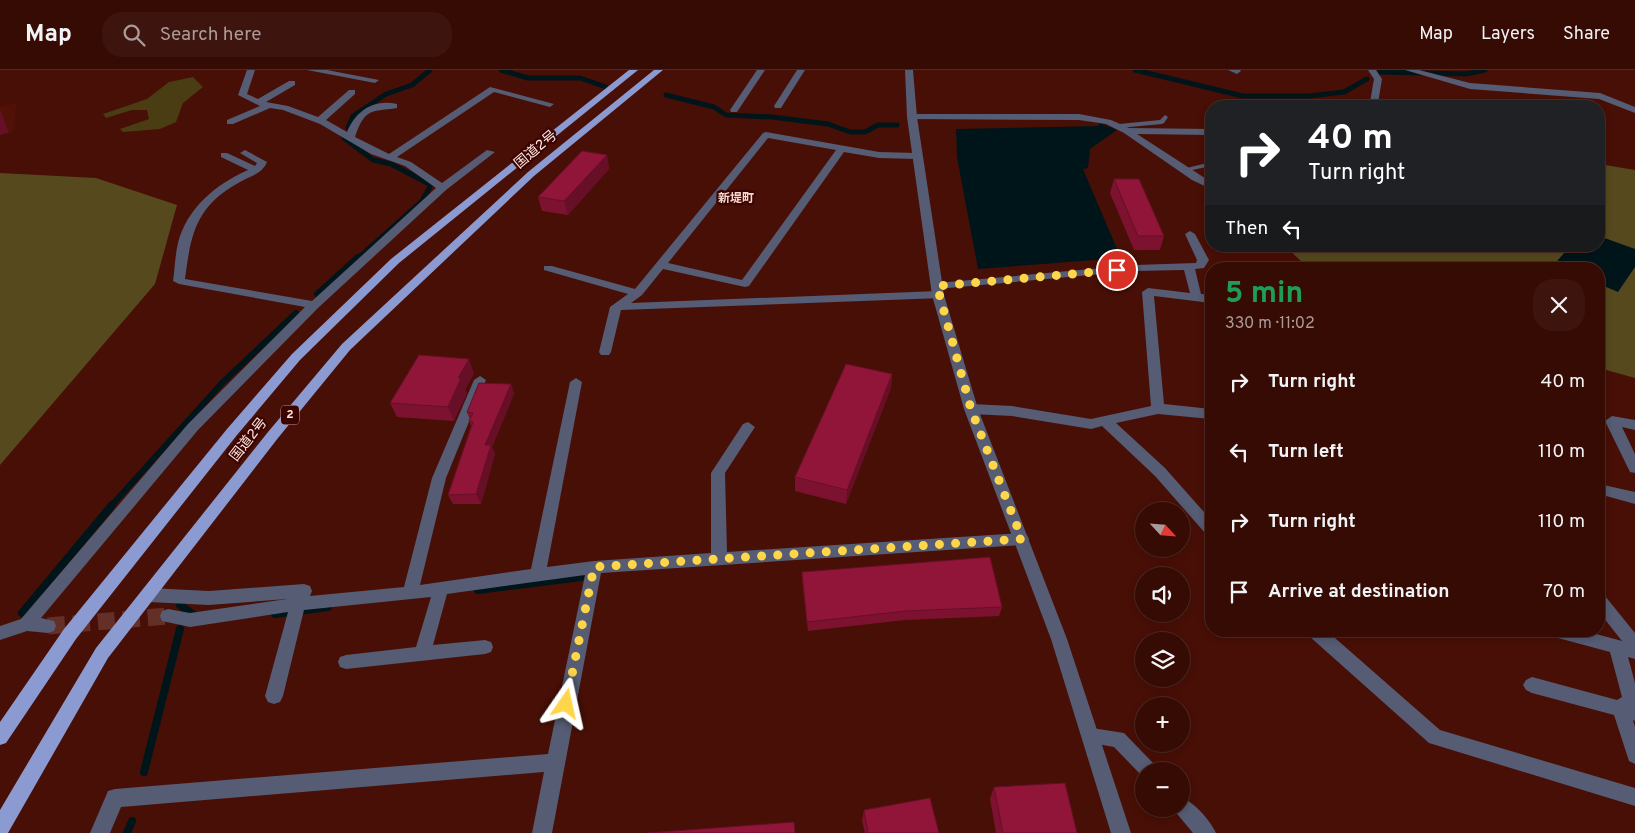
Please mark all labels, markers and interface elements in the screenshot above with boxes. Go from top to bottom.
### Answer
search box [102,12,452,57]
text: Map [25,20,72,50]
icon: search [120,21,148,49]
text: Search here [160,23,261,47]
text: Map [1419,23,1453,46]
text: Layers [1481,23,1535,46]
text: Share [1563,23,1610,46]
text: 40 m [1308,117,1393,161]
icon: right [1225,120,1290,185]
street label: 国道2号 [511,127,561,173]
text: Turn right [1308,160,1405,187]
district label: 新堤町 [718,191,754,207]
icon: left [1278,215,1306,243]
text: Then [1225,217,1268,241]
pin [1096,249,1138,291]
icon: arrive [1103,256,1131,284]
text: 5 min [1225,276,1303,313]
button: close [1533,279,1585,331]
text: 330 m · 11:02 [1225,314,1315,334]
icon: right [1225,368,1253,396]
text: Turn right [1268,370,1356,394]
text: 40 m [1540,370,1585,394]
road number: 2 [281,406,299,424]
street label: 国道2号 [227,415,271,465]
icon: left [1225,438,1253,466]
text: Turn left [1268,440,1344,464]
text: 110 m [1538,440,1585,464]
north arrow [1135,502,1190,558]
map controls [1135,502,1190,817]
icon: right [1225,508,1253,536]
text: Turn right [1268,510,1356,534]
text: 110 m [1538,510,1585,534]
button: sound [1135,567,1190,622]
icon: arrive [1225,578,1253,606]
text: Arrive at destination [1268,580,1449,604]
text: 70 m [1543,580,1585,604]
button: layers [1135,632,1190,687]
position arrow [539,677,591,729]
button: + [1135,697,1190,752]
button: − [1135,762,1190,817]

